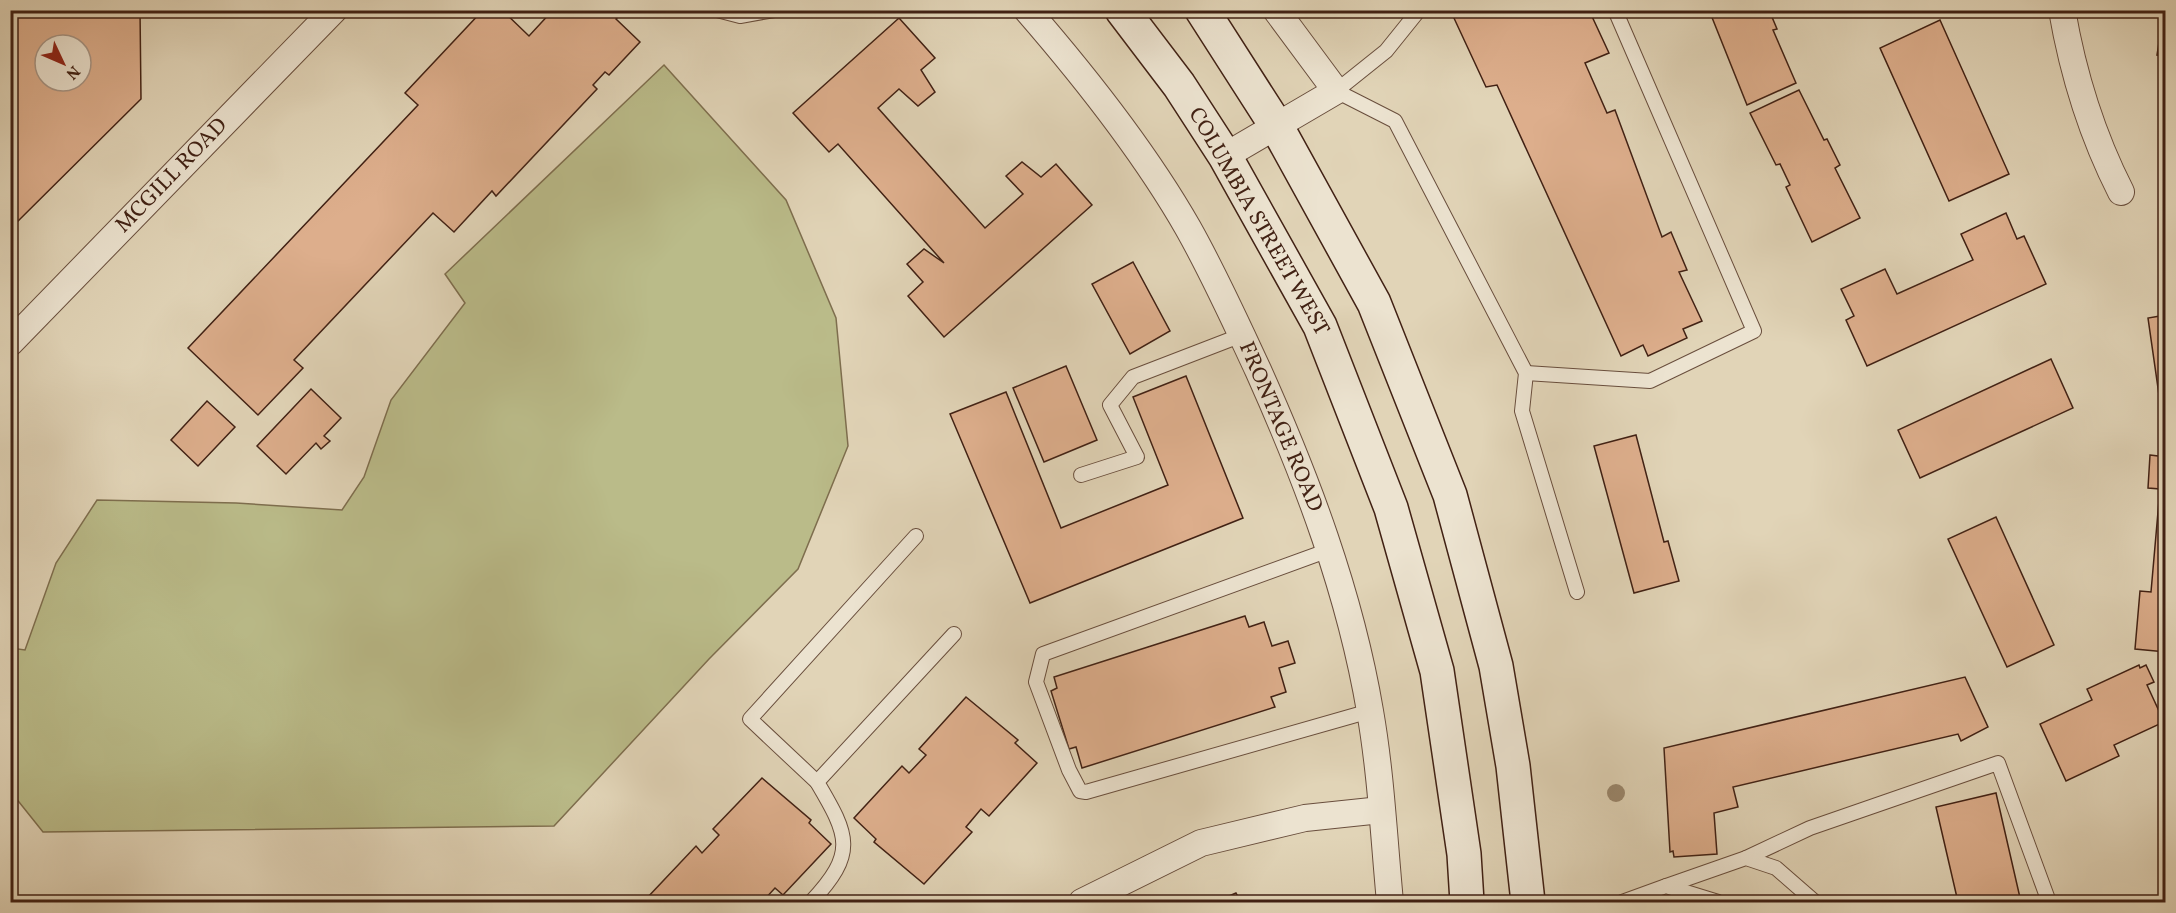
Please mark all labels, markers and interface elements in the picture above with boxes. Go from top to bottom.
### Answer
north arrow [33,33,93,93]
text: N [60,60,84,84]
street label: COLUMBIA STREET WEST [1180,102,1336,342]
street label: MCGILL ROAD [109,111,235,241]
street label: FRONTAGE ROAD [1230,337,1330,517]

